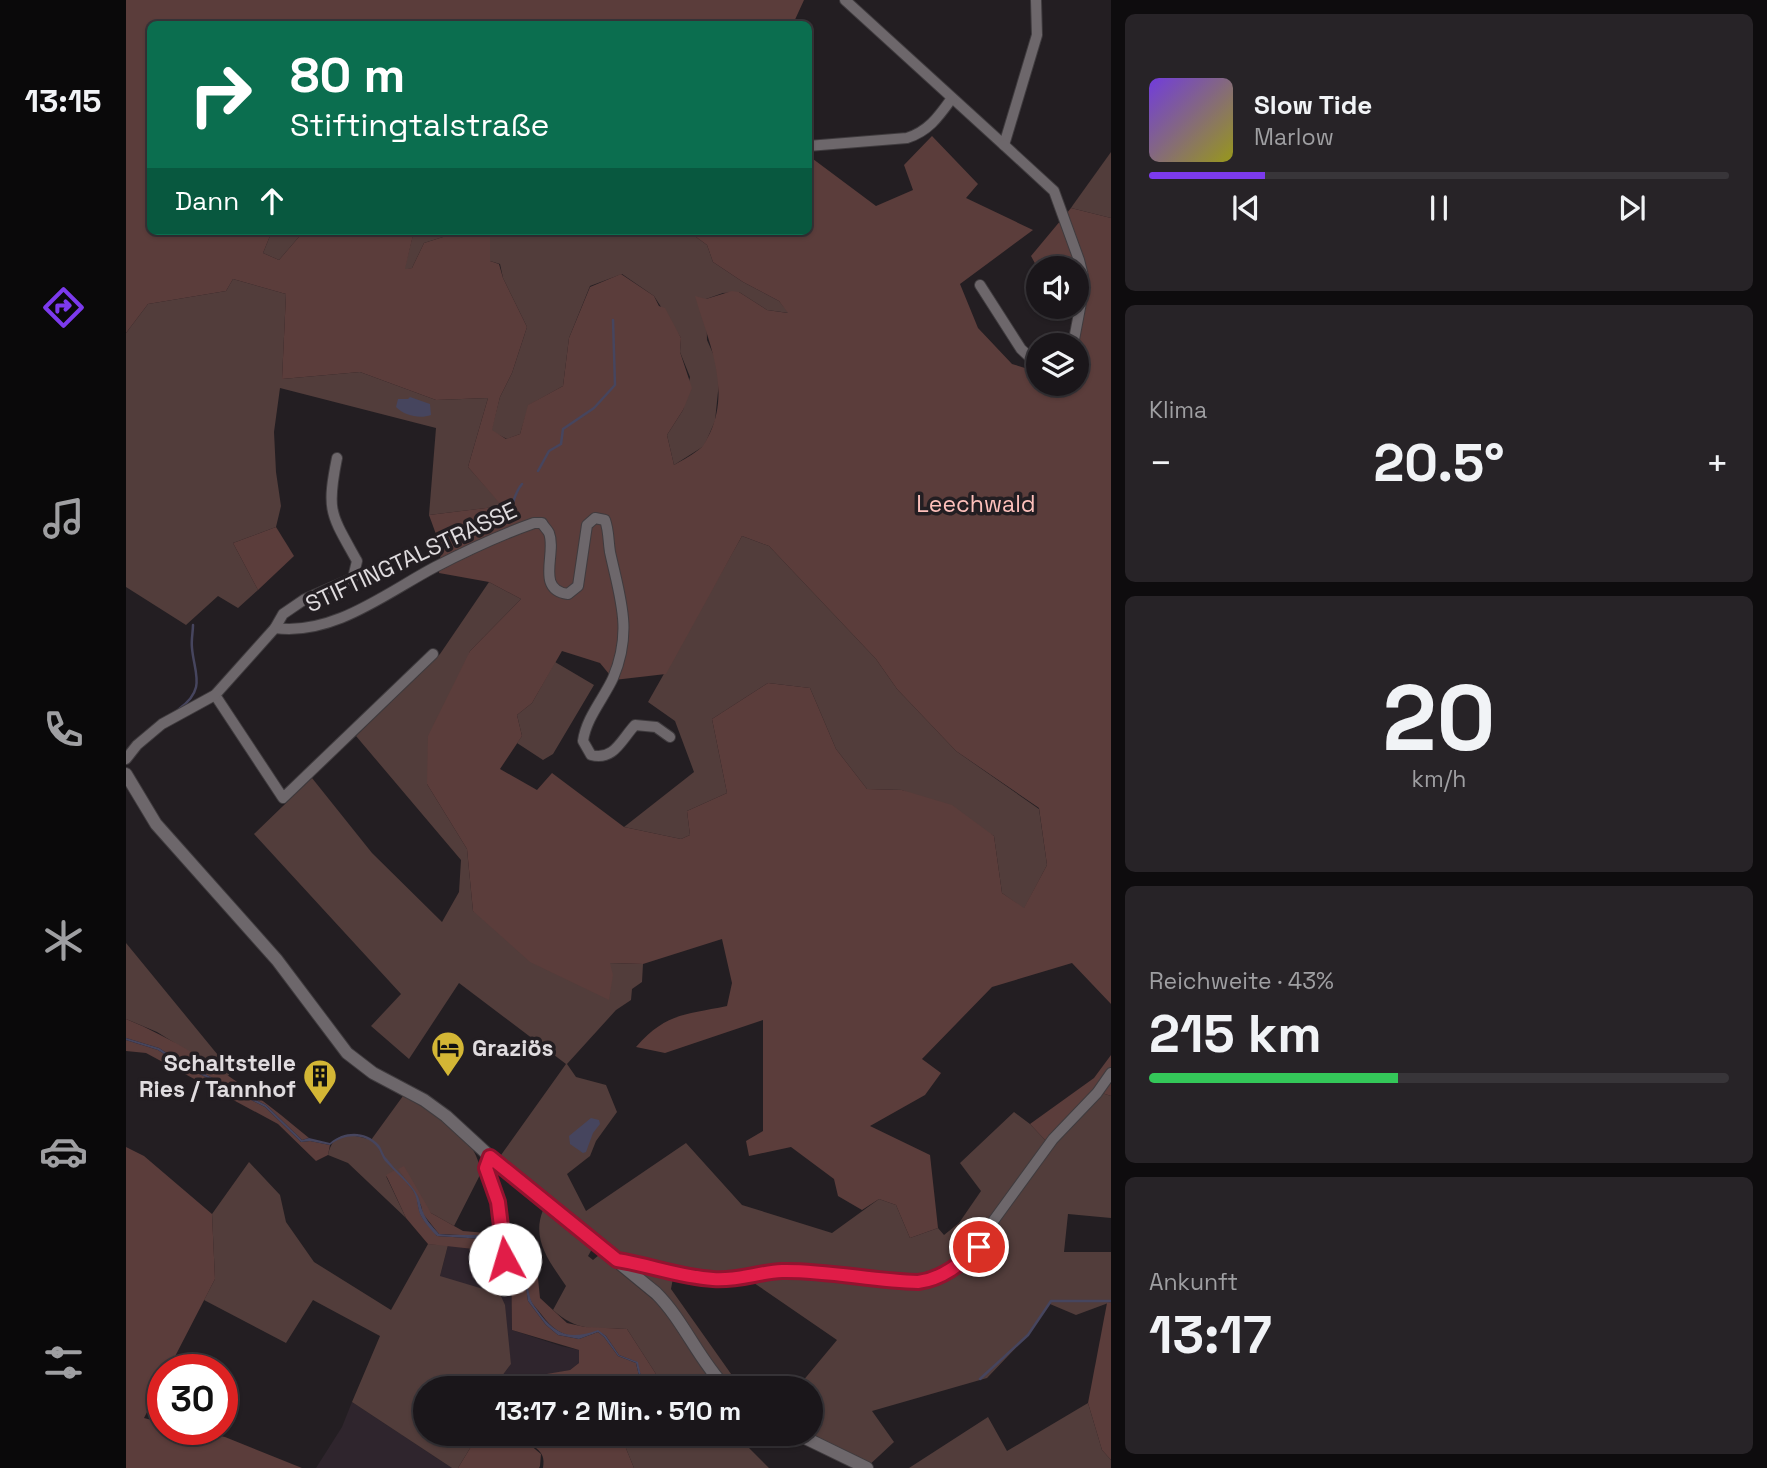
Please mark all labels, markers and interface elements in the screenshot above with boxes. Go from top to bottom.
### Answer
text: 80 m [290,44,405,106]
icon: right [175,49,266,140]
text: 13:15 [24,81,102,121]
text: Slow Tide [1254,88,1372,122]
text: Stiftingtalstraße [290,105,550,145]
text: Marlow [1254,122,1334,152]
icon: ahead [253,182,291,220]
text: Dann [175,184,239,218]
icon: previous [1227,189,1265,227]
icon: pause [1420,189,1458,227]
icon: next [1613,189,1651,227]
map controls [1026,256,1089,396]
button: sound [1026,256,1089,319]
icon: directions [39,283,88,332]
button: layers [1026,333,1089,396]
text: Klima [1149,395,1207,425]
text: 20.5° [1373,430,1505,496]
text: − [1149,439,1173,487]
text: + [1705,439,1729,487]
park label: Leechwald [916,489,1036,519]
icon: music [39,494,88,543]
street label: STIFTINGTALSTRASSE [301,495,521,619]
text: 20 [1382,660,1496,777]
icon: phone [39,705,88,754]
text: km/h [1412,764,1466,794]
icon: climate [39,916,88,965]
text: Reichweite · 43% [1149,966,1334,996]
text: 215 km [1149,1001,1322,1067]
hotel icon: Graziös [429,1029,467,1078]
place label: Graziös [472,1033,554,1063]
place label: Schaltstelle Ries / Tannhof [139,1048,296,1104]
building icon: Schaltstelle Ries / Tannhof [301,1057,339,1106]
icon: car [39,1127,88,1176]
pin [949,1217,1009,1277]
position arrow [468,1222,542,1296]
icon: arrive [960,1228,998,1266]
text: Ankunft [1149,1267,1238,1297]
text: 13:17 [1149,1302,1272,1368]
icon: filters [39,1338,88,1387]
speed limit sign: 30 [147,1354,238,1445]
text: 13:17 · 2 Min. · 510 m [495,1394,741,1428]

